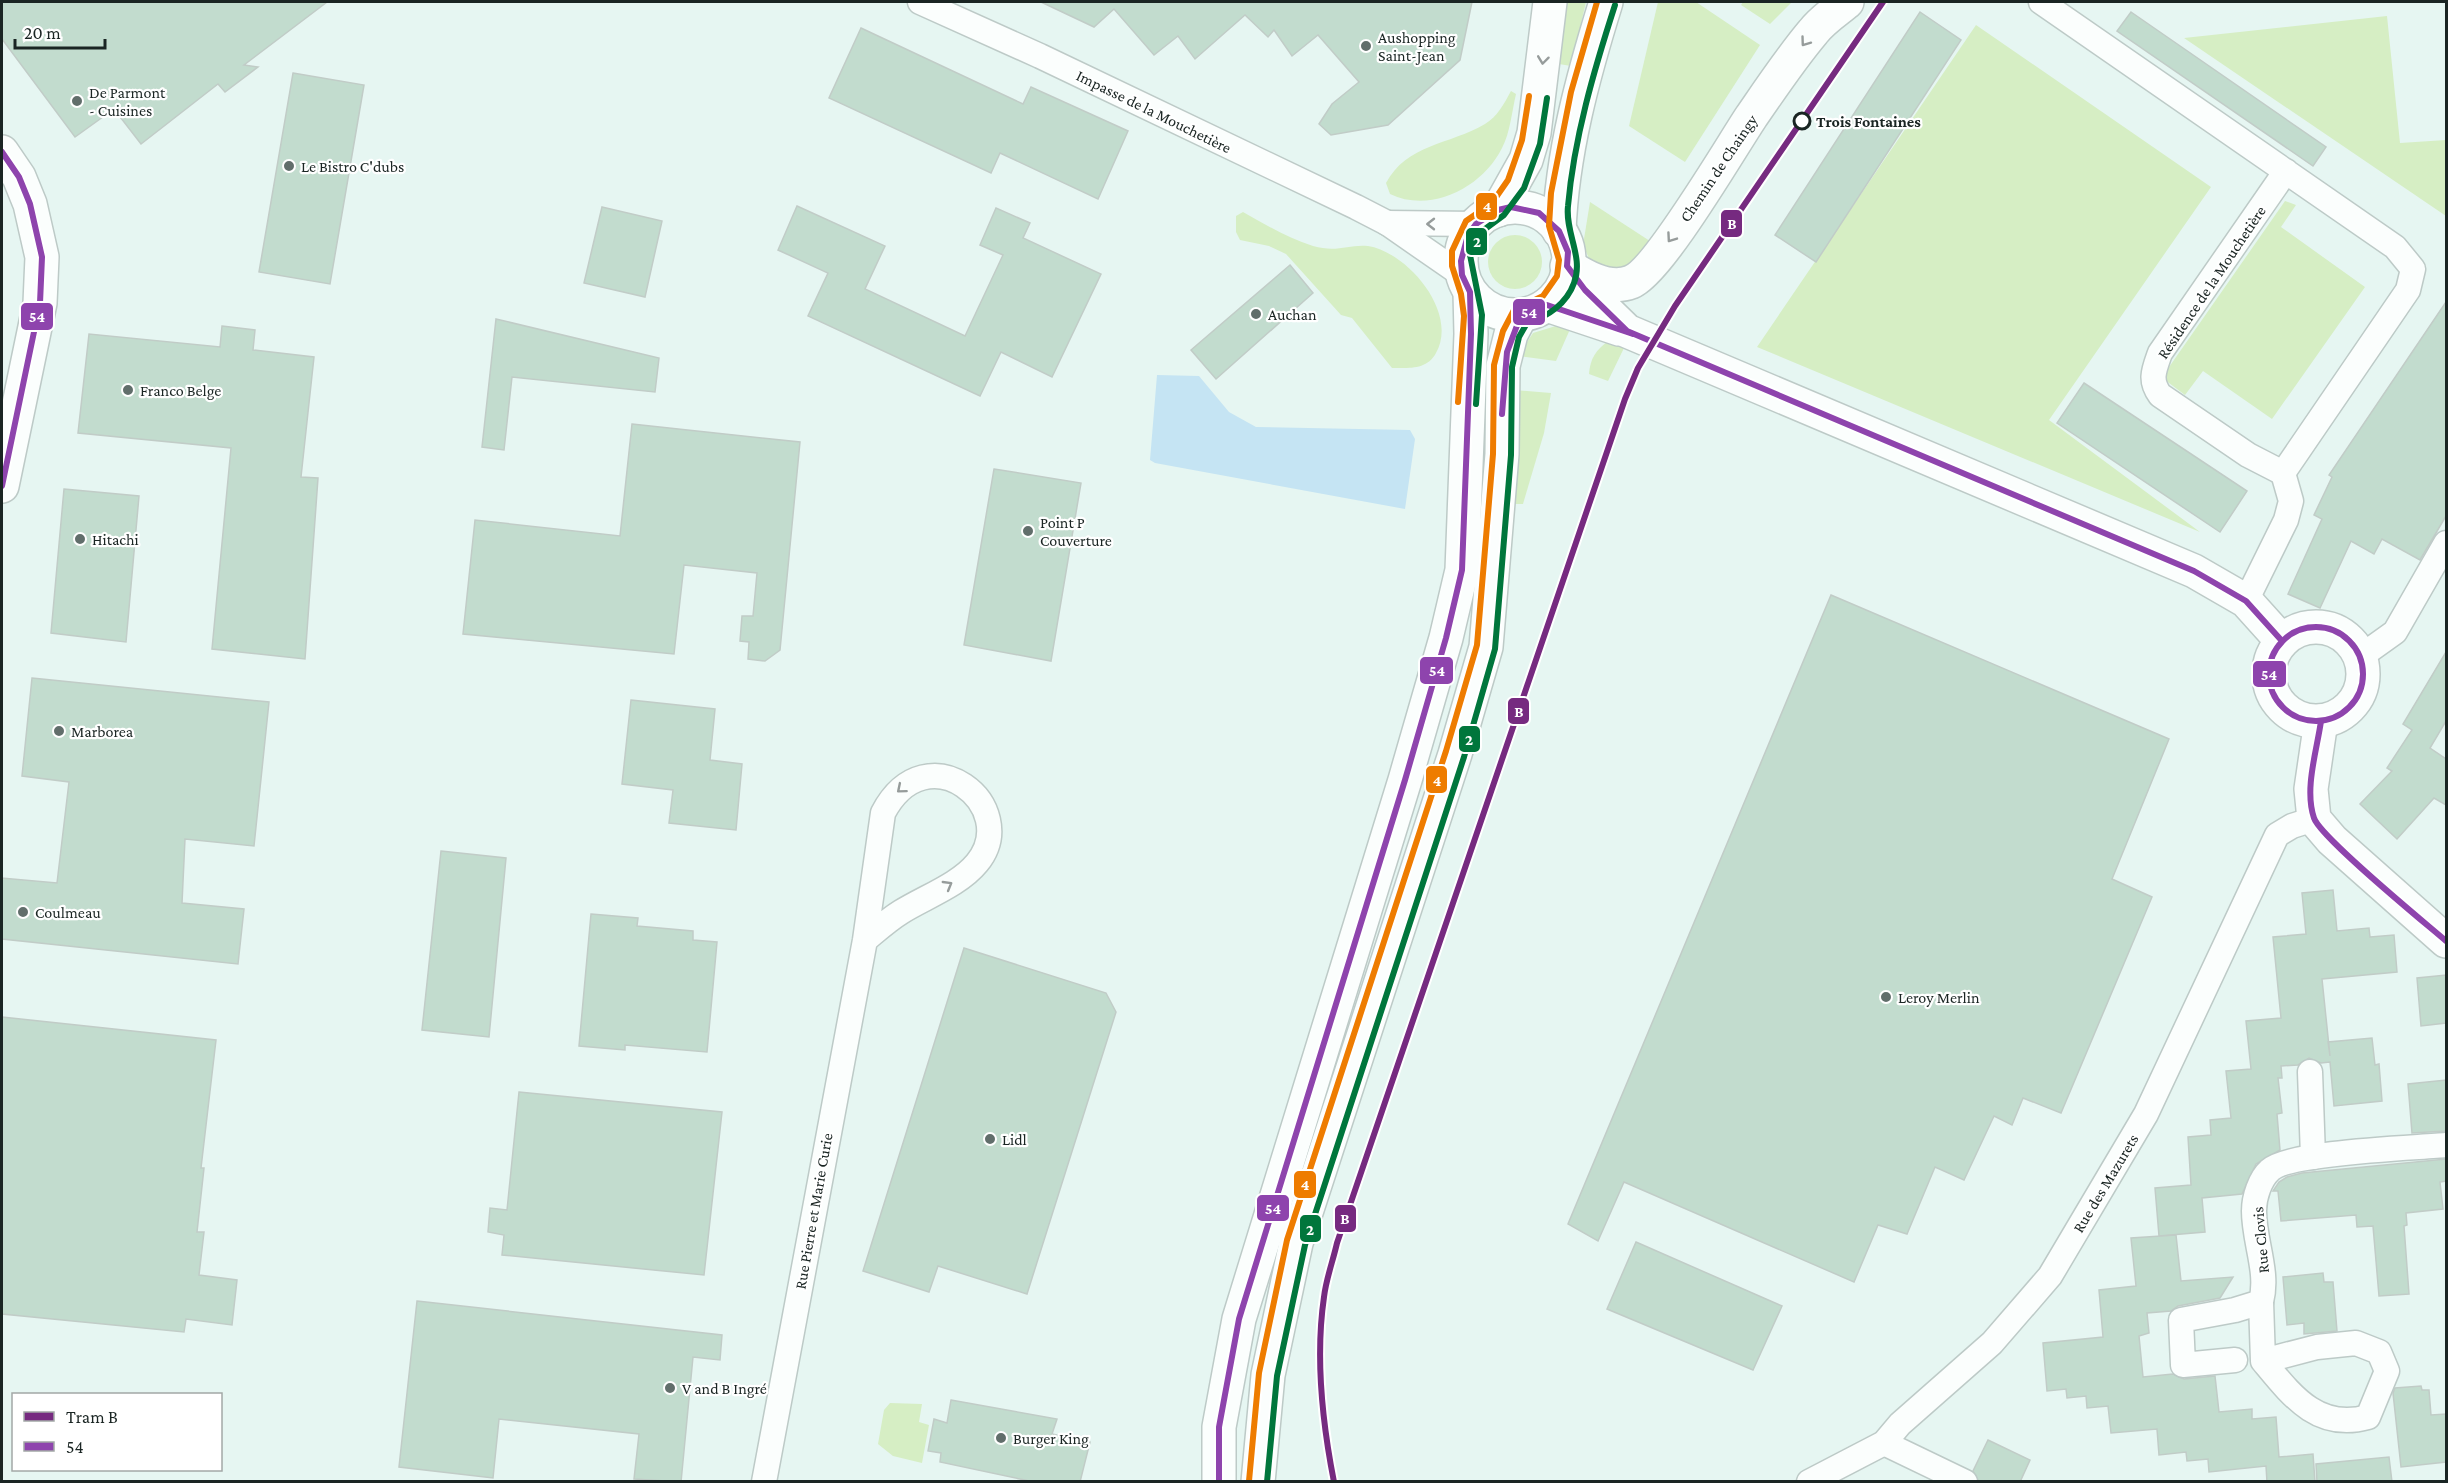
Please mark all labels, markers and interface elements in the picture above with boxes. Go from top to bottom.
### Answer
scale bar [15,12,105,50]
text: 20 m [24,23,61,43]
place label: Aushopping Saint-Jean [1378,29,1456,65]
one-way arrow [1802,36,1813,47]
marker: Aushopping Saint-Jean [1359,39,1373,53]
one-way arrow [1537,55,1550,64]
street label: Impasse de la Mouchetière [1073,67,1234,157]
place label: De Parmont - Cuisines [89,84,166,119]
marker: De Parmont - Cuisines [70,94,84,108]
street label: Chemin de Chaingy [1676,111,1762,226]
marker: Trois Fontaines [1793,112,1811,130]
place label: Trois Fontaines [1816,113,1921,130]
place label: Le Bistro C'dubs [301,158,404,175]
marker: Le Bistro C'dubs [282,159,296,173]
line badge: 4 [1475,192,1498,221]
text: 4 [1483,198,1492,215]
street label: Résidence de la Mouchetière [2154,203,2269,362]
line badge: B [1720,209,1743,238]
text: B [1727,215,1737,232]
one-way arrow [1427,217,1436,230]
line badge: 2 [1465,227,1488,256]
one-way arrow [1667,231,1678,242]
text: 2 [1473,233,1481,250]
line badge: 54 [1512,298,1546,326]
line badge: 54 [20,302,54,331]
text: 54 [1521,304,1538,321]
place label: Auchan [1268,306,1317,323]
marker: Auchan [1249,307,1263,321]
text: 54 [29,308,46,325]
place label: Franco Belge [140,382,221,400]
marker: Franco Belge [121,383,135,397]
place label: Point P Couverture [1040,514,1112,549]
marker: Point P Couverture [1021,524,1035,538]
place label: Hitachi [92,531,139,548]
marker: Hitachi [73,532,87,546]
line badge: 54 [1419,656,1454,685]
line badge: 54 [2252,660,2287,688]
text: 54 [1429,662,1446,679]
text: 54 [2261,666,2278,683]
line badge: B [1507,697,1530,725]
text: B [1514,703,1524,720]
place label: Marborea [71,723,134,740]
marker: Marborea [52,724,66,738]
line badge: 2 [1458,725,1481,753]
text: 2 [1465,731,1473,748]
line badge: 4 [1425,765,1448,794]
text: 4 [1433,772,1442,789]
one-way arrow [897,782,908,793]
one-way arrow [942,881,952,892]
place label: Coulmeau [35,904,101,921]
marker: Coulmeau [16,905,30,919]
place label: Leroy Merlin [1898,989,1980,1007]
marker: Leroy Merlin [1879,990,1893,1004]
place label: Lidl [1002,1131,1027,1148]
street label: Rue des Mazurets [2069,1131,2141,1235]
street label: Rue Pierre et Marie Curie [791,1132,836,1290]
marker: Lidl [983,1132,997,1146]
line badge: 4 [1293,1170,1317,1199]
text: 4 [1301,1176,1310,1193]
line badge: 54 [1256,1194,1290,1222]
text: 54 [1265,1200,1282,1217]
line badge: B [1334,1204,1357,1233]
street label: Rue Clovis [2249,1206,2272,1274]
text: B [1340,1210,1350,1227]
line badge: 2 [1299,1214,1322,1243]
text: 2 [1306,1221,1314,1238]
place label: V and B Ingré [682,1380,767,1398]
marker: V and B Ingré [663,1381,677,1395]
legend [12,1393,222,1471]
text: Tram B [66,1407,118,1427]
place label: Burger King [1013,1430,1089,1448]
marker: Burger King [994,1431,1008,1445]
text: 54 [66,1437,84,1457]

